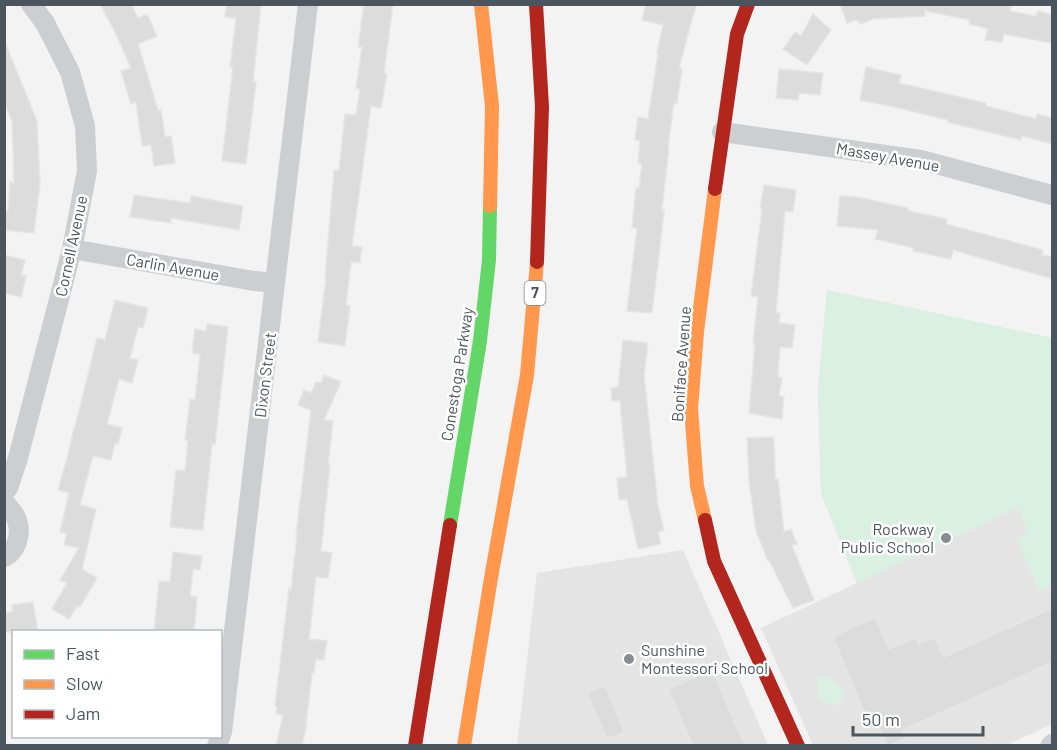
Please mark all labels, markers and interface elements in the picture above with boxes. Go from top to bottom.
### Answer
street label: Massey Avenue [835,138,941,175]
street label: Cornell Avenue [51,194,90,298]
street label: Carlin Avenue [125,249,221,284]
road number: 7 [524,281,546,305]
street label: Conestoga Parkway [437,305,477,442]
street label: Boniface Avenue [667,305,694,422]
street label: Dixon Street [250,331,279,419]
place label: Rockway Public School [841,519,935,556]
marker: Rockway Public School [939,531,953,545]
legend [12,630,222,738]
place label: Sunshine Montessori School [641,640,768,677]
text: Fast [66,642,100,664]
marker: Sunshine Montessori School [622,652,636,666]
text: Slow [66,672,103,694]
scale bar [853,699,984,737]
text: Jam [66,702,100,724]
text: 50 m [862,708,900,730]

